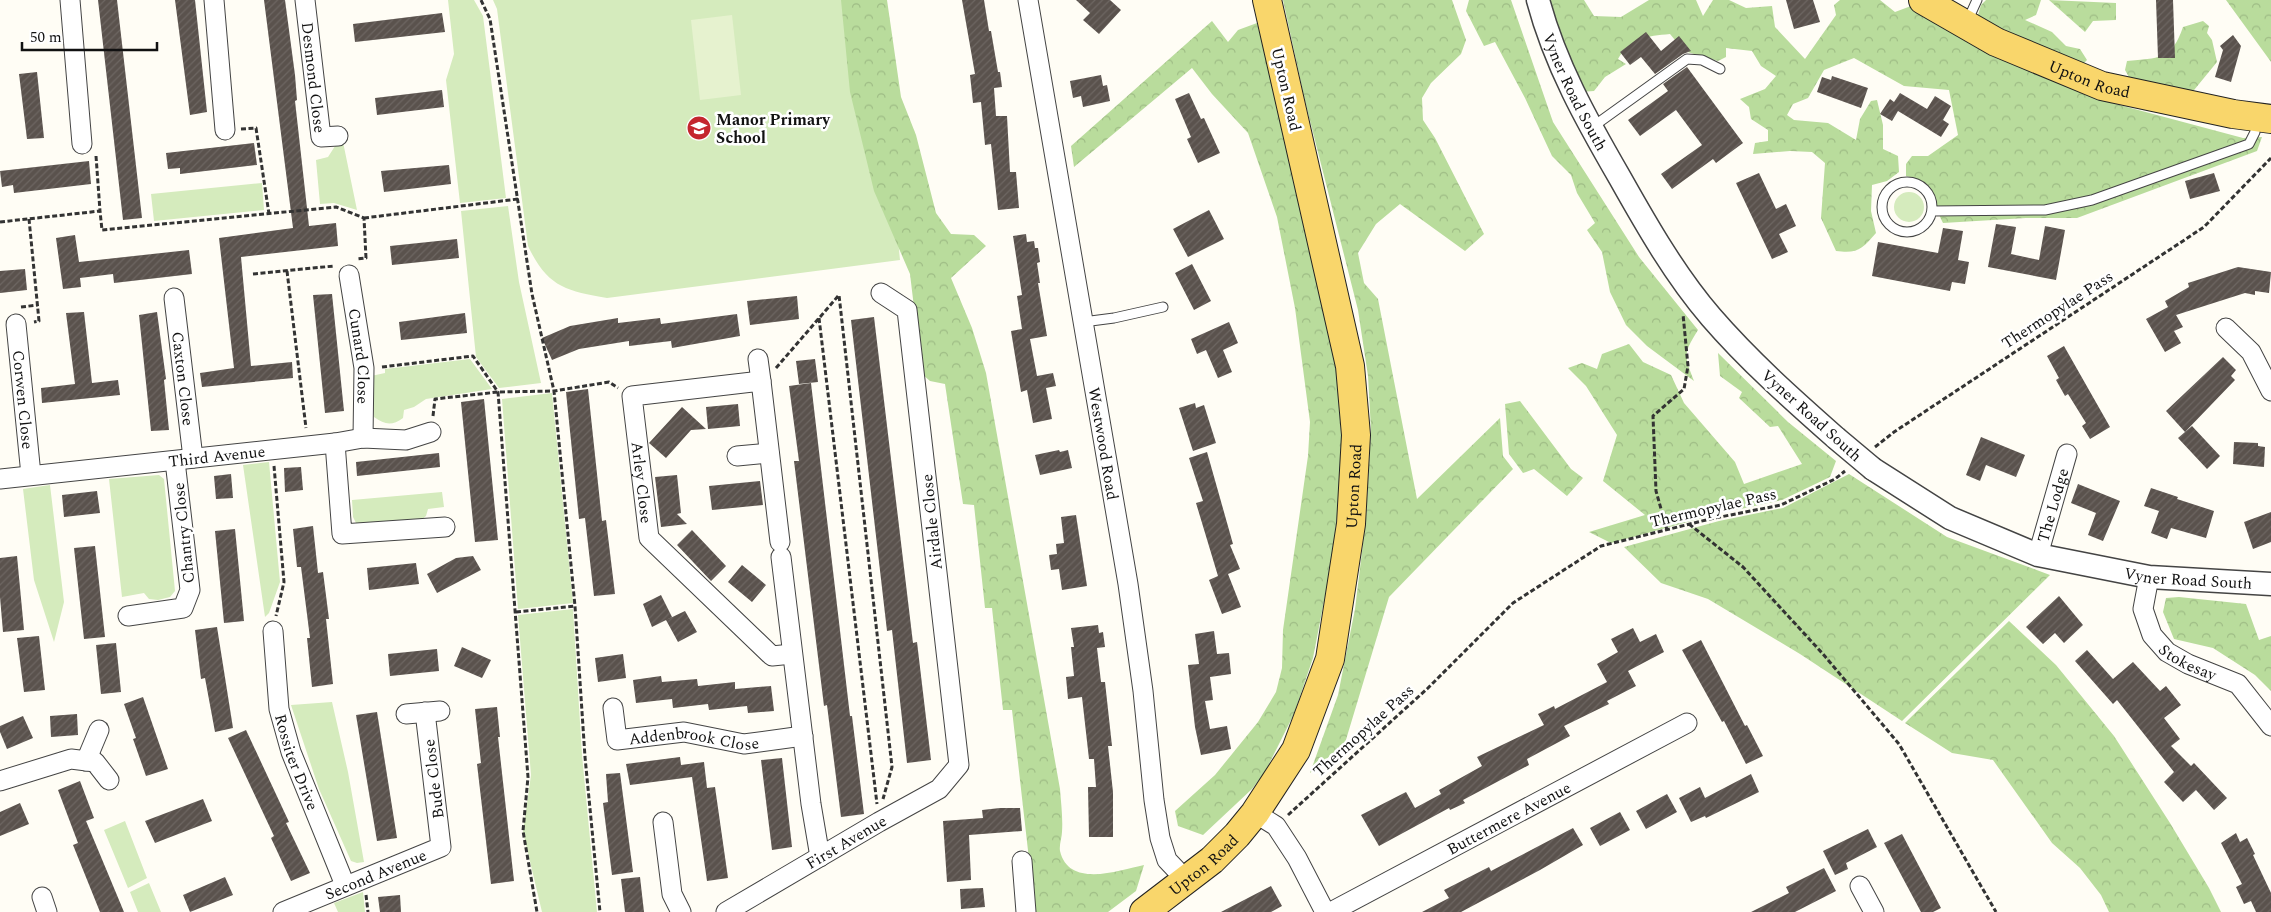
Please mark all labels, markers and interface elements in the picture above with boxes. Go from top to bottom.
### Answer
scale bar [22,20,158,52]
street label: Desmond Close [295,21,331,134]
text: 50 m [30,26,62,49]
street label: Vyner Road South [1536,29,1613,155]
street label: Upton Road [1265,45,1307,134]
street label: Upton Road [2045,54,2132,105]
place label: Manor Primary School [716,108,831,150]
school or university icon: Manor Primary School [686,115,712,141]
street label: Thermopylae Pass [1997,265,2118,355]
street label: Cunard Close [342,306,375,404]
street label: Caxton Close [165,330,200,427]
street label: Corwen Close [6,349,39,450]
street label: Vyner Road South [1756,364,1867,468]
street label: Westwood Road [1082,385,1124,502]
street label: Third Avenue [167,440,266,474]
street label: Arley Close [625,440,658,525]
street label: Upton Road [1340,443,1368,530]
street label: The Lodge [2031,465,2075,545]
street label: Airdale Close [915,473,949,571]
street label: Chantry Close [167,481,201,585]
street label: Thermopylae Pass [1648,482,1779,534]
street label: Vyner Road South [2122,561,2253,596]
street label: Stokesay [2152,639,2221,688]
street label: Thermopylae Pass [1308,679,1420,783]
street label: Rossiter Drive [268,711,324,814]
street label: Addenbrook Close [627,721,761,757]
street label: Bude Close [417,738,451,820]
street label: Buttermere Avenue [1443,776,1575,861]
street label: First Avenue [801,809,891,876]
street label: Upton Road [1164,829,1245,902]
street label: Second Avenue [321,843,430,907]

